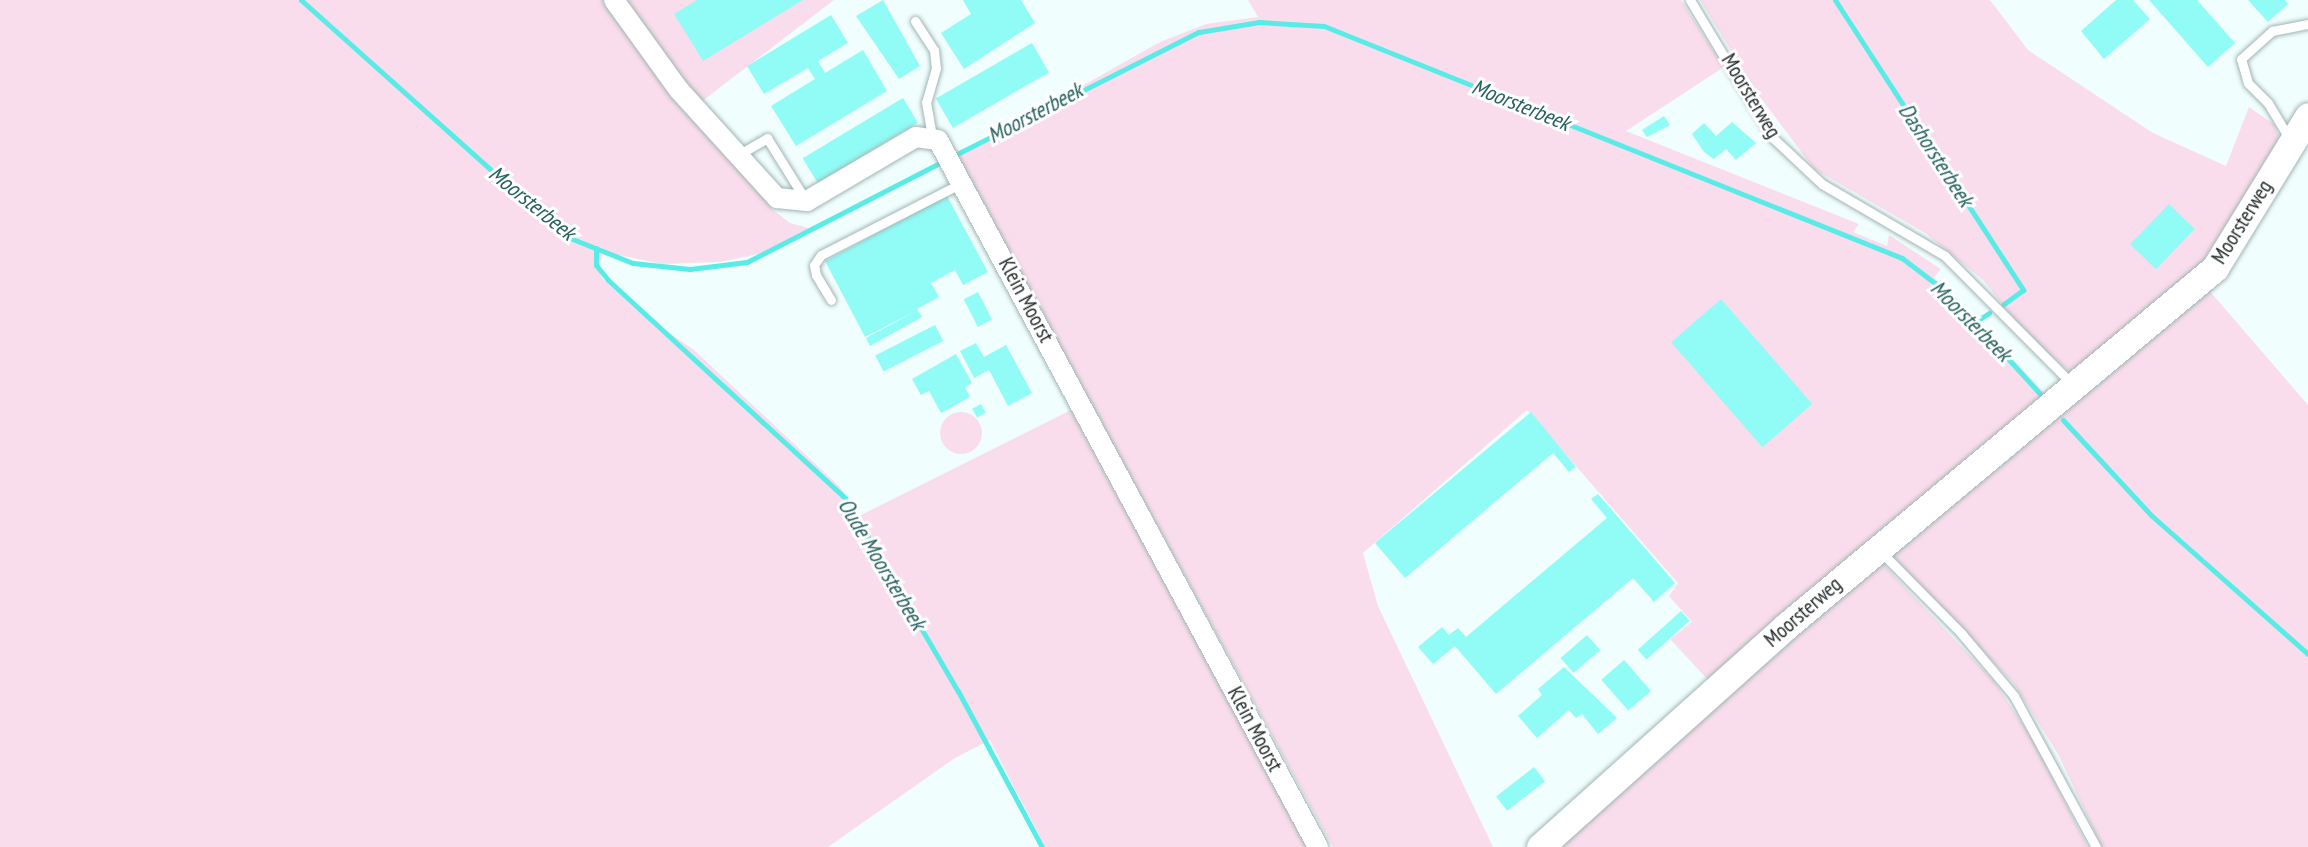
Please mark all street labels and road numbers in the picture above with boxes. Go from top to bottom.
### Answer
street label: Moorsterweg [1716,49,1786,143]
street label: Moorsterweg [2206,175,2278,269]
street label: Klein Moorst [993,253,1059,347]
street label: Moorsterweg [1759,572,1847,652]
street label: Klein Moorst [1222,682,1288,776]

